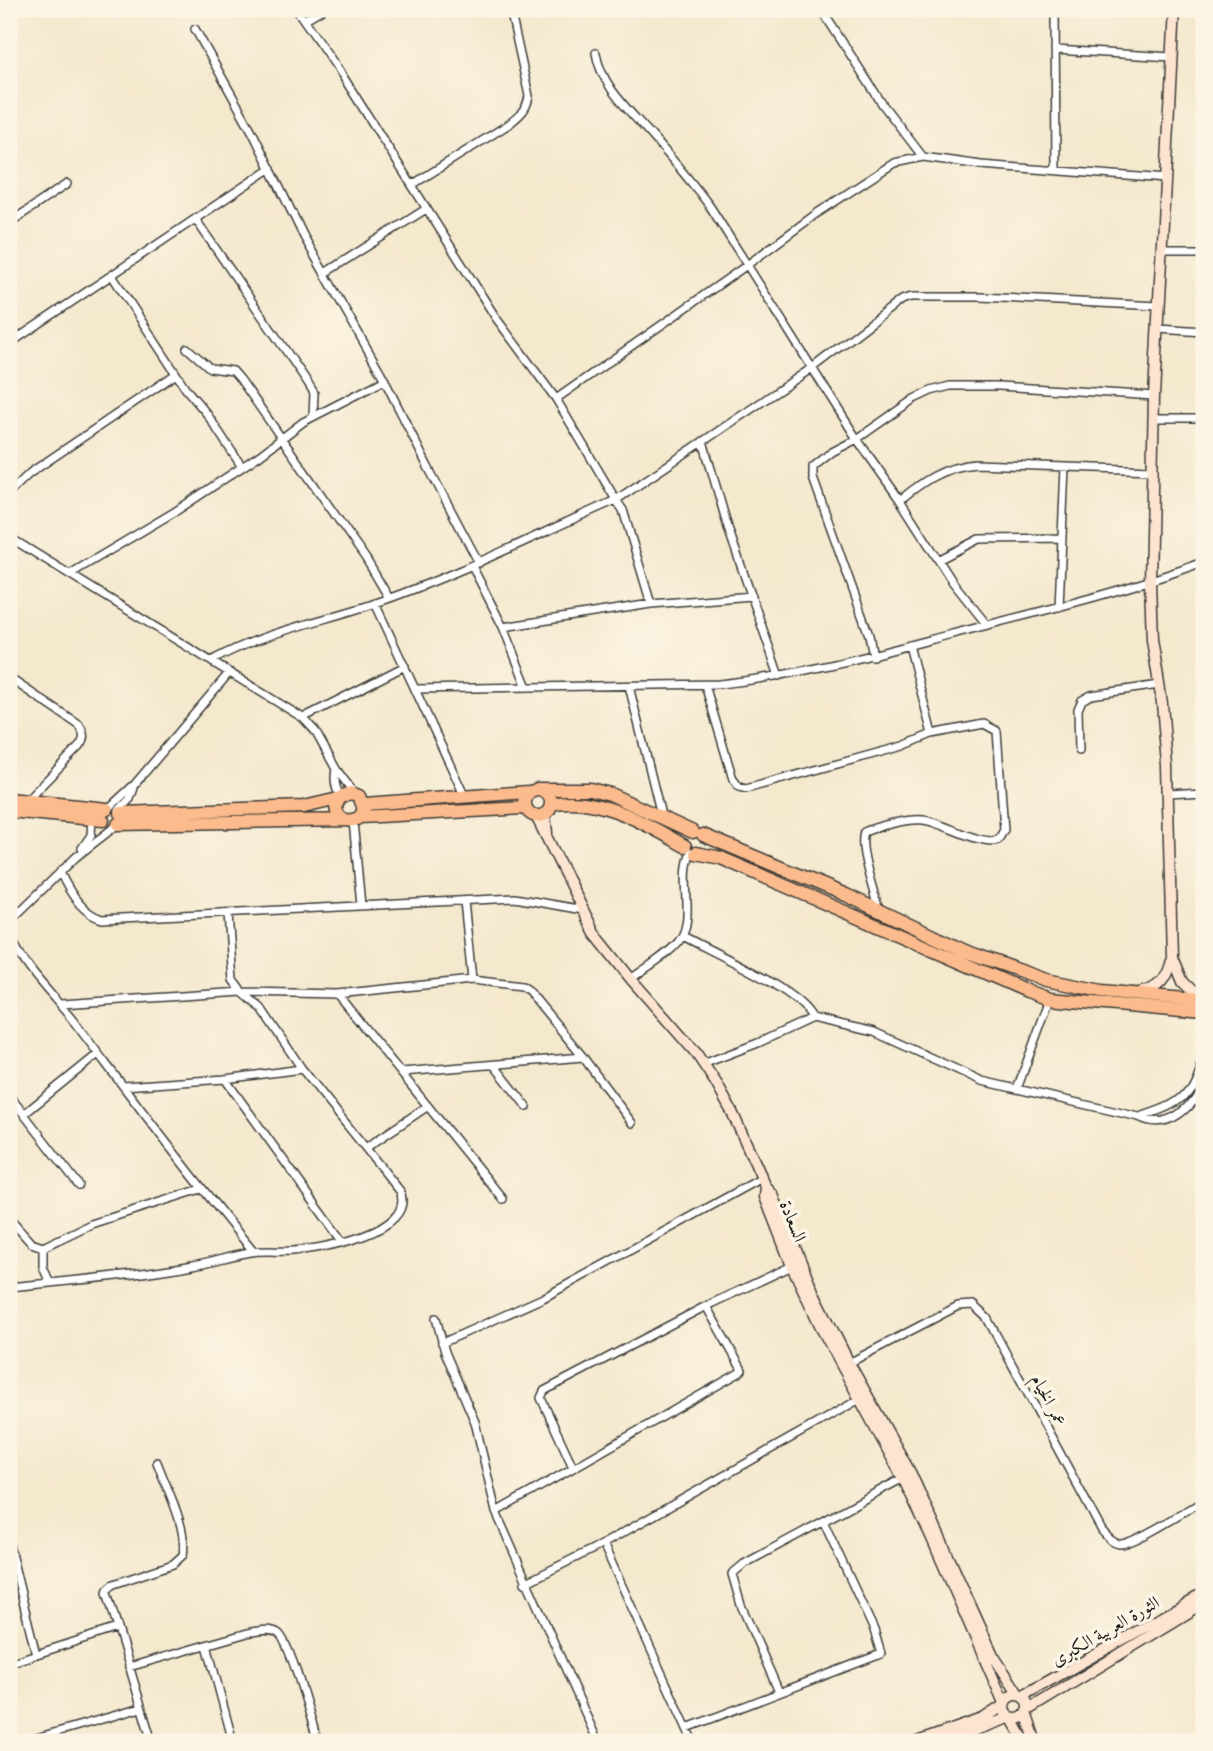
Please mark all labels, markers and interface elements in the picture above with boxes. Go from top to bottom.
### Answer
street label: السعادة [775,1197,811,1245]
street label: عمر الخيام [1022,1370,1072,1432]
street label: الثورة العربية الكبرى [1047,1591,1164,1672]

